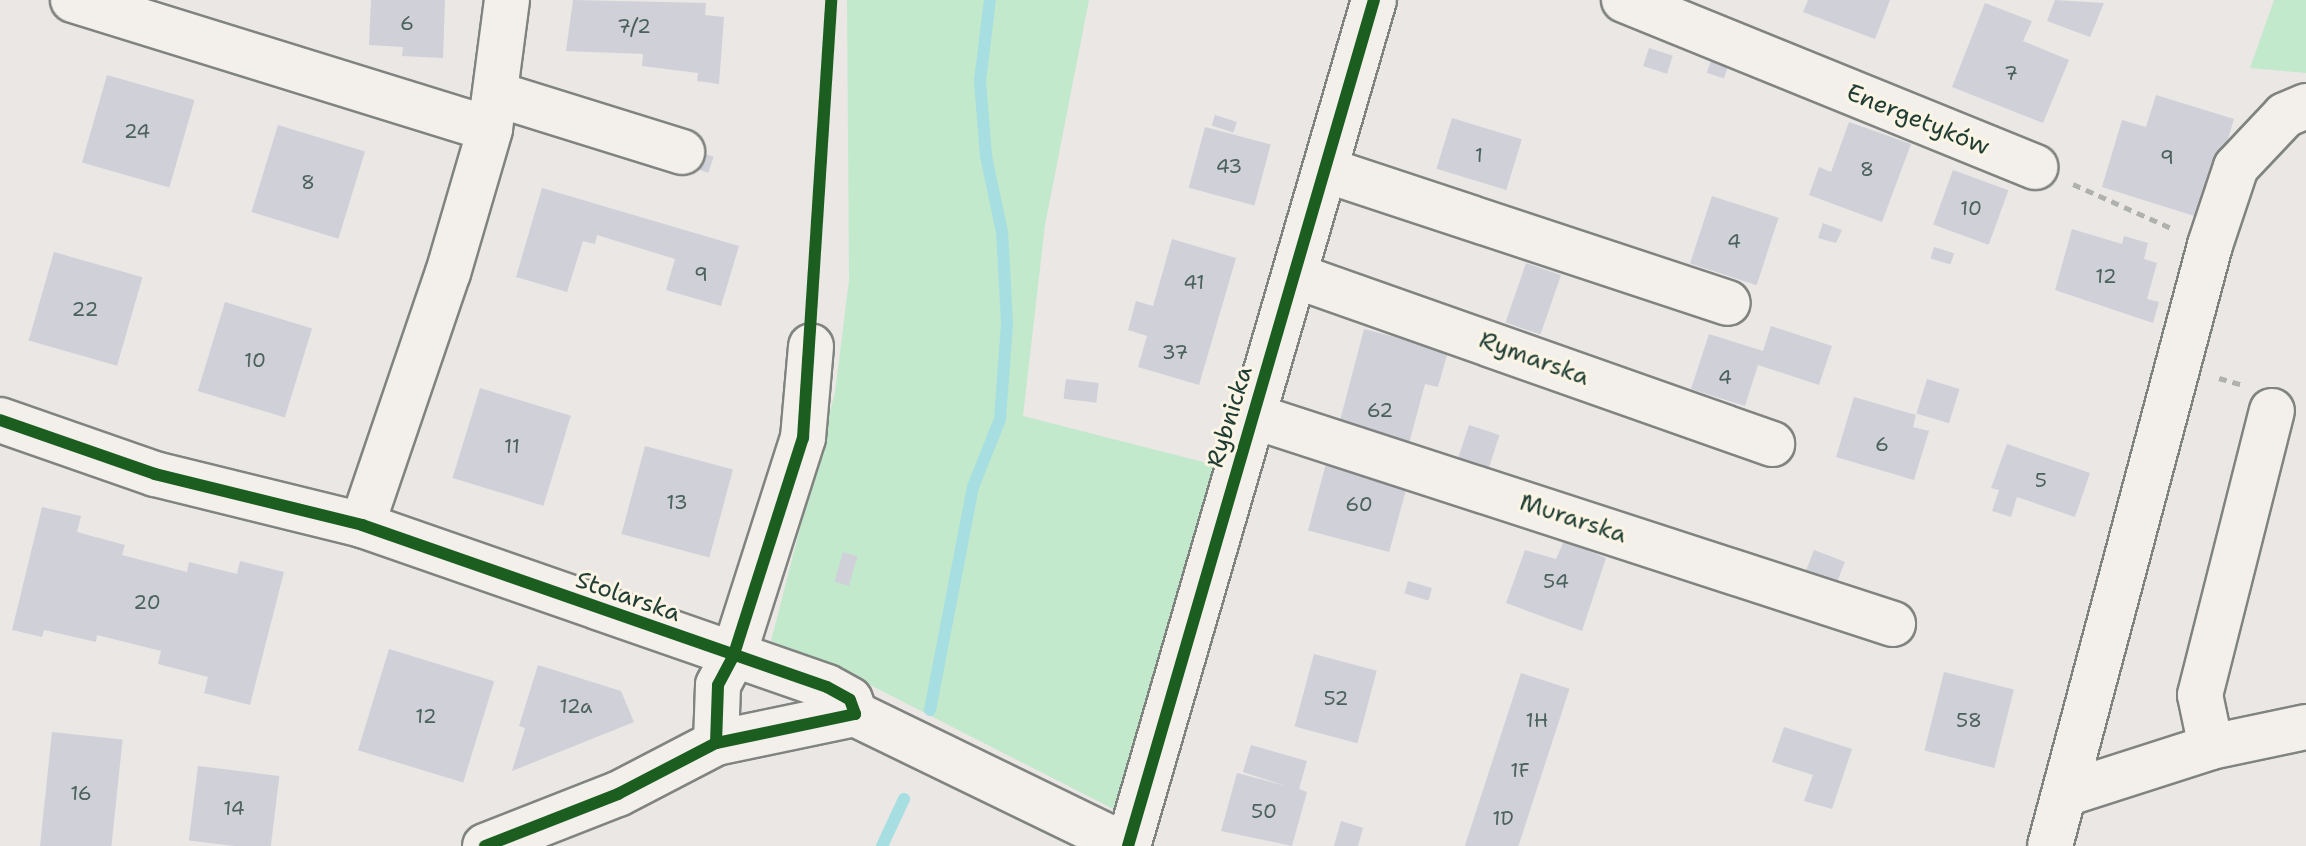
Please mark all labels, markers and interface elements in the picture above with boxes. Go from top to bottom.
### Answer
house number: 6 [400,11,414,35]
house number: 7/2 [617,14,651,38]
house number: 7 [2004,61,2018,85]
street label: Energetyków [1842,78,1994,162]
house number: 24 [124,119,150,143]
house number: 1 [1475,143,1483,167]
house number: 9 [2160,145,2174,169]
house number: 43 [1216,154,1242,178]
house number: 8 [1860,157,1874,181]
house number: 8 [301,170,315,194]
house number: 10 [1960,196,1982,220]
house number: 4 [1727,229,1741,253]
house number: 9 [694,262,708,286]
house number: 12 [2095,264,2117,288]
house number: 41 [1183,270,1205,294]
house number: 22 [72,297,98,321]
street label: Rymarska [1475,326,1593,392]
house number: 37 [1162,340,1188,364]
house number: 10 [244,348,266,372]
street label: Rybnicka [1201,363,1259,471]
house number: 4 [1718,365,1732,389]
house number: 62 [1367,398,1393,422]
house number: 6 [1875,432,1889,456]
house number: 11 [504,434,520,458]
house number: 5 [2035,468,2047,492]
street label: Murarska [1516,488,1630,550]
house number: 13 [666,490,688,514]
house number: 60 [1345,492,1373,516]
street label: Stolarska [572,566,684,628]
house number: 54 [1543,569,1569,593]
house number: 20 [133,590,161,614]
house number: 52 [1323,686,1349,710]
house number: 12a [559,694,593,718]
house number: 12 [415,704,437,728]
house number: 1H [1526,708,1548,732]
house number: 58 [1956,708,1982,732]
house number: 1F [1510,758,1530,782]
house number: 16 [70,781,92,805]
house number: 14 [223,796,245,820]
house number: 50 [1251,799,1277,823]
house number: 1D [1492,806,1514,830]

